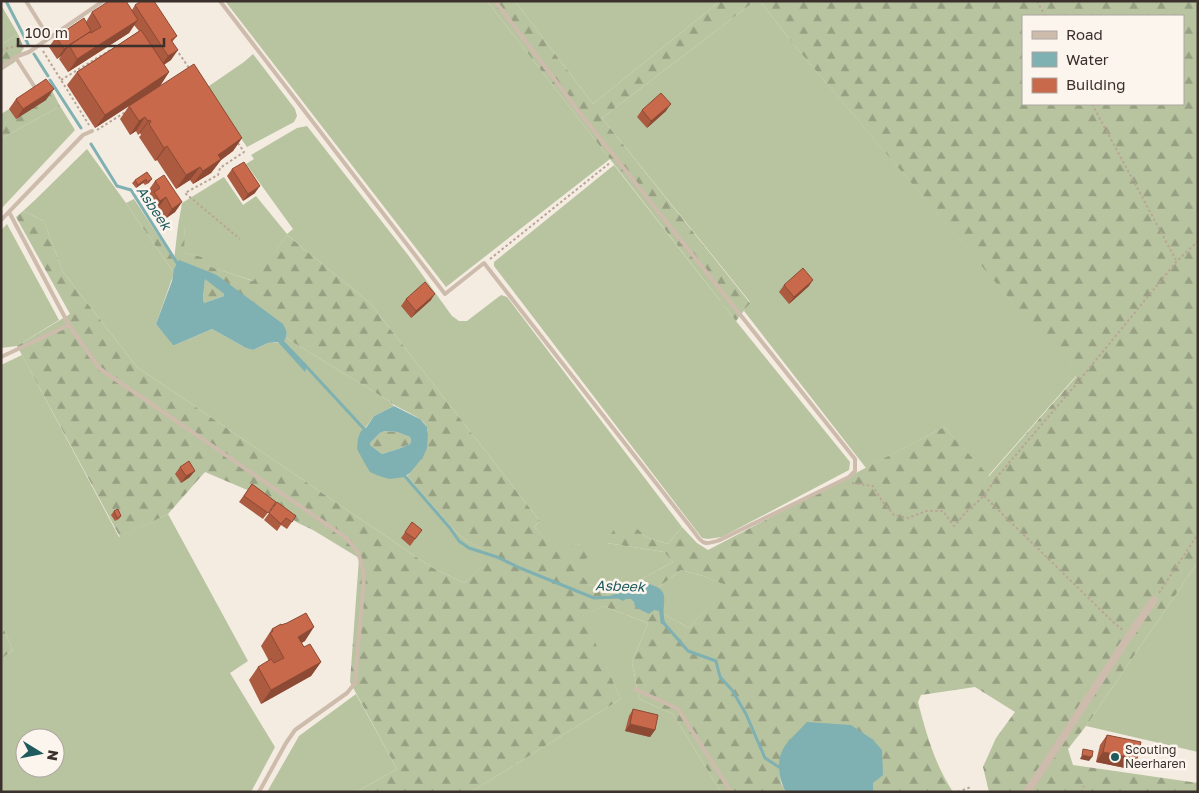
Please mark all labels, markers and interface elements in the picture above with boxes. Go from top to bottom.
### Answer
scale bar [18,15,164,47]
legend [1022,15,1184,105]
text: 100 m [25,23,68,41]
text: Road [1066,25,1103,43]
text: Water [1066,50,1109,68]
text: Building [1066,75,1126,93]
water label: Asbeek [134,182,176,235]
water label: Asbeek [595,576,647,595]
north arrow [15,728,65,778]
place label: Scouting Neerharen [1125,742,1186,771]
text: N [44,749,63,762]
marker: Scouting Neerharen [1109,751,1121,763]

